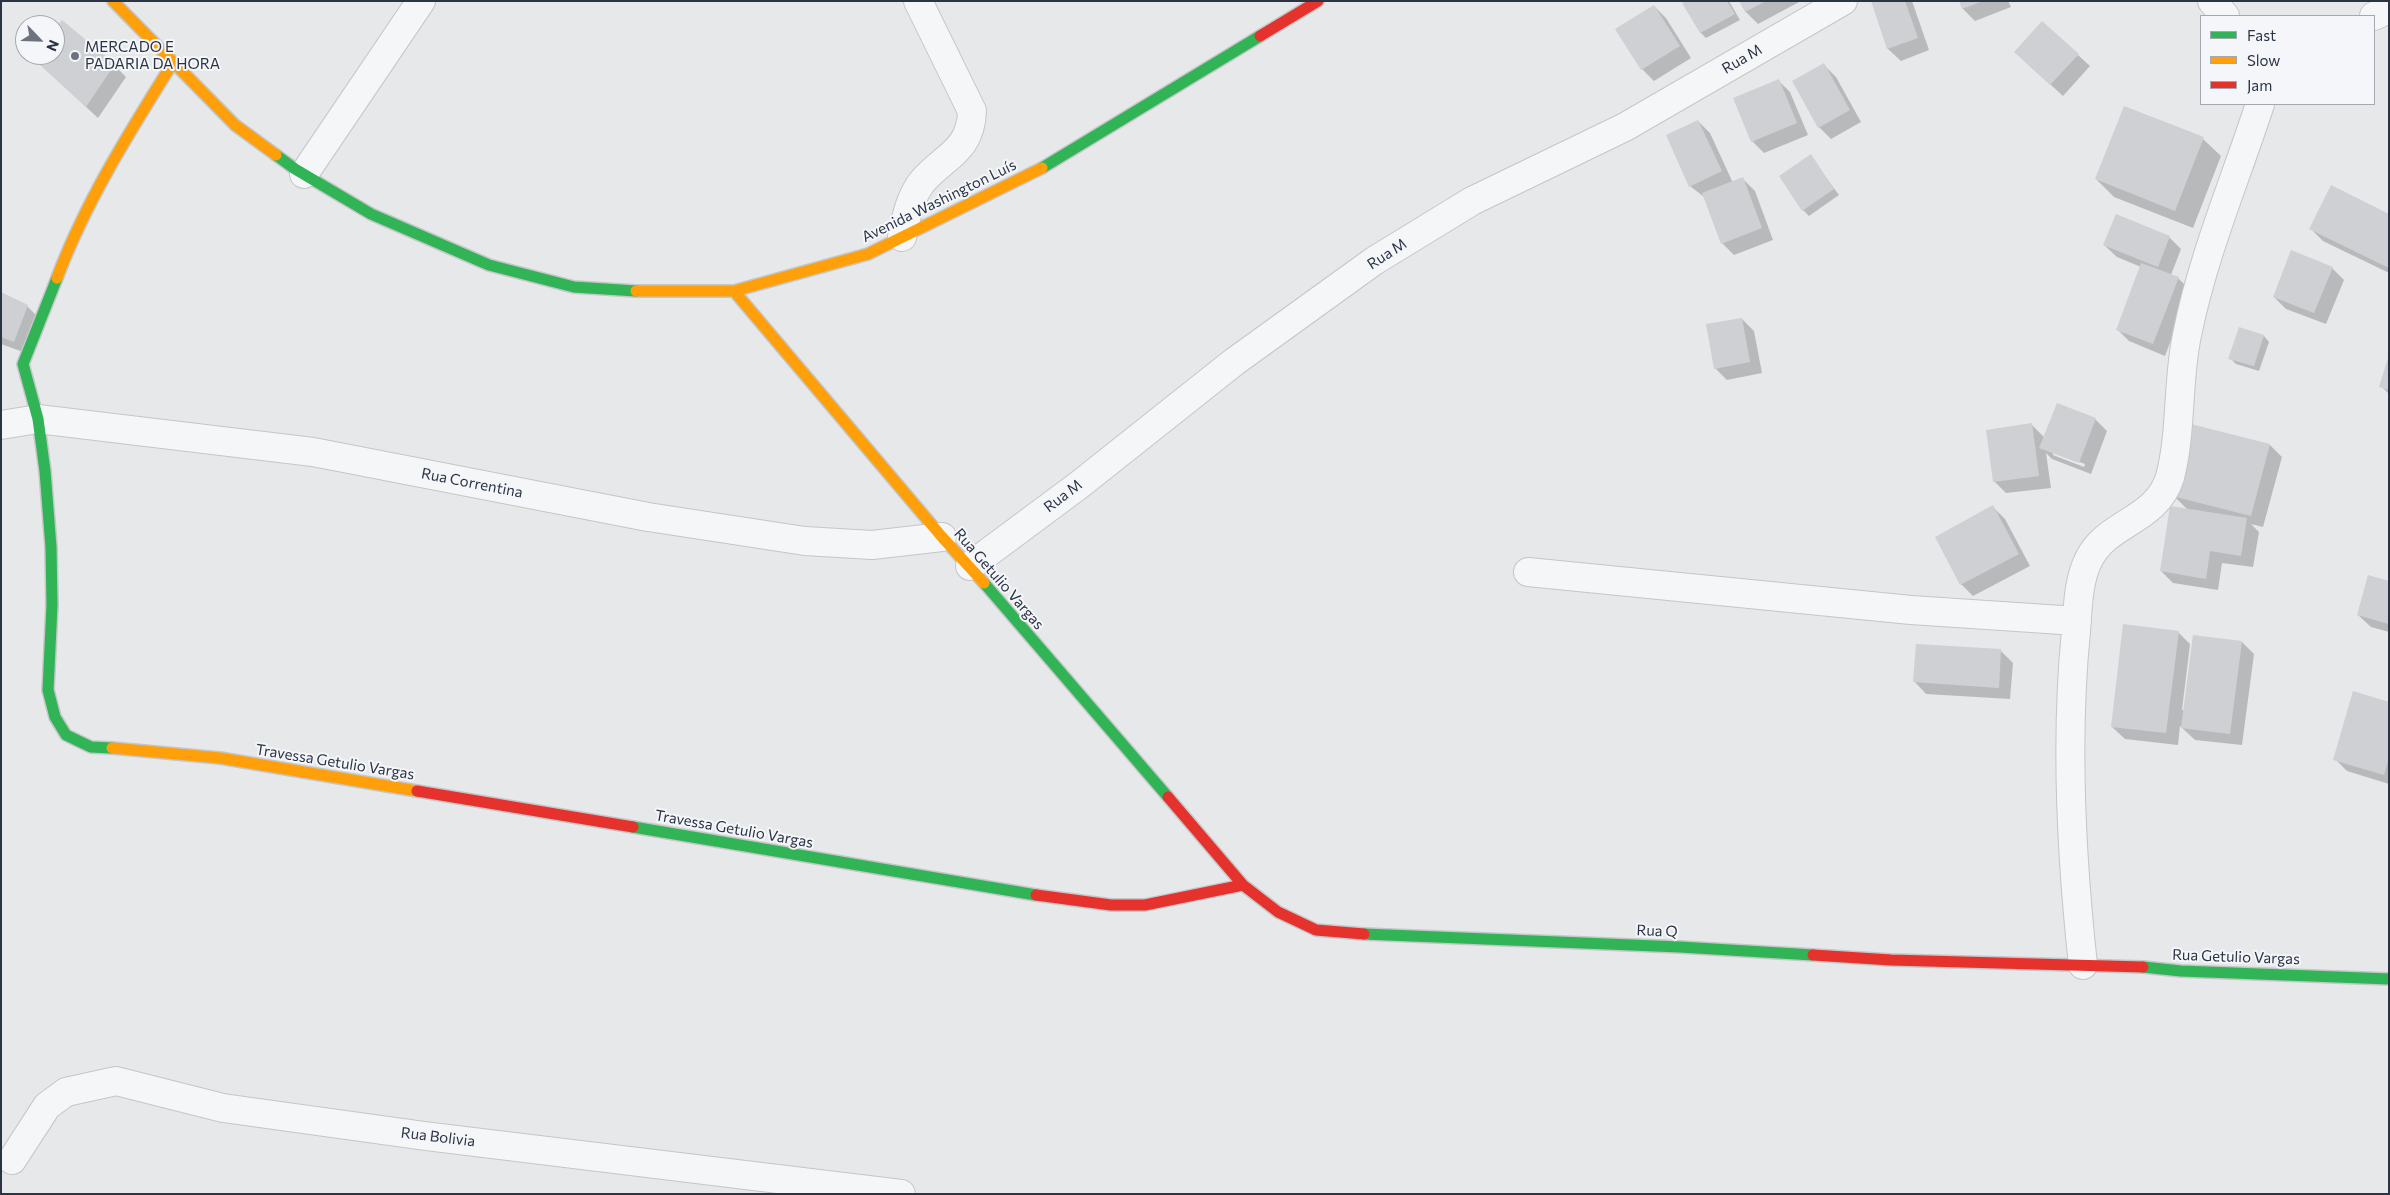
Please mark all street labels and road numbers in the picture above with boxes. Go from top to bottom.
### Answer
street label: Rua M [1719,40,1765,78]
street label: Avenida Washington Luís [859,156,1019,246]
street label: Rua M [1364,235,1410,273]
street label: Rua Correntina [420,464,524,502]
street label: Rua M [1040,476,1086,516]
street label: Rua Getulio Vargas [950,525,1048,633]
street label: Travessa Getulio Vargas [254,741,416,783]
street label: Travessa Getulio Vargas [653,806,815,852]
street label: Rua Q [1636,921,1678,941]
street label: Rua Getulio Vargas [2172,946,2300,968]
street label: Rua Bolivia [400,1124,476,1150]

